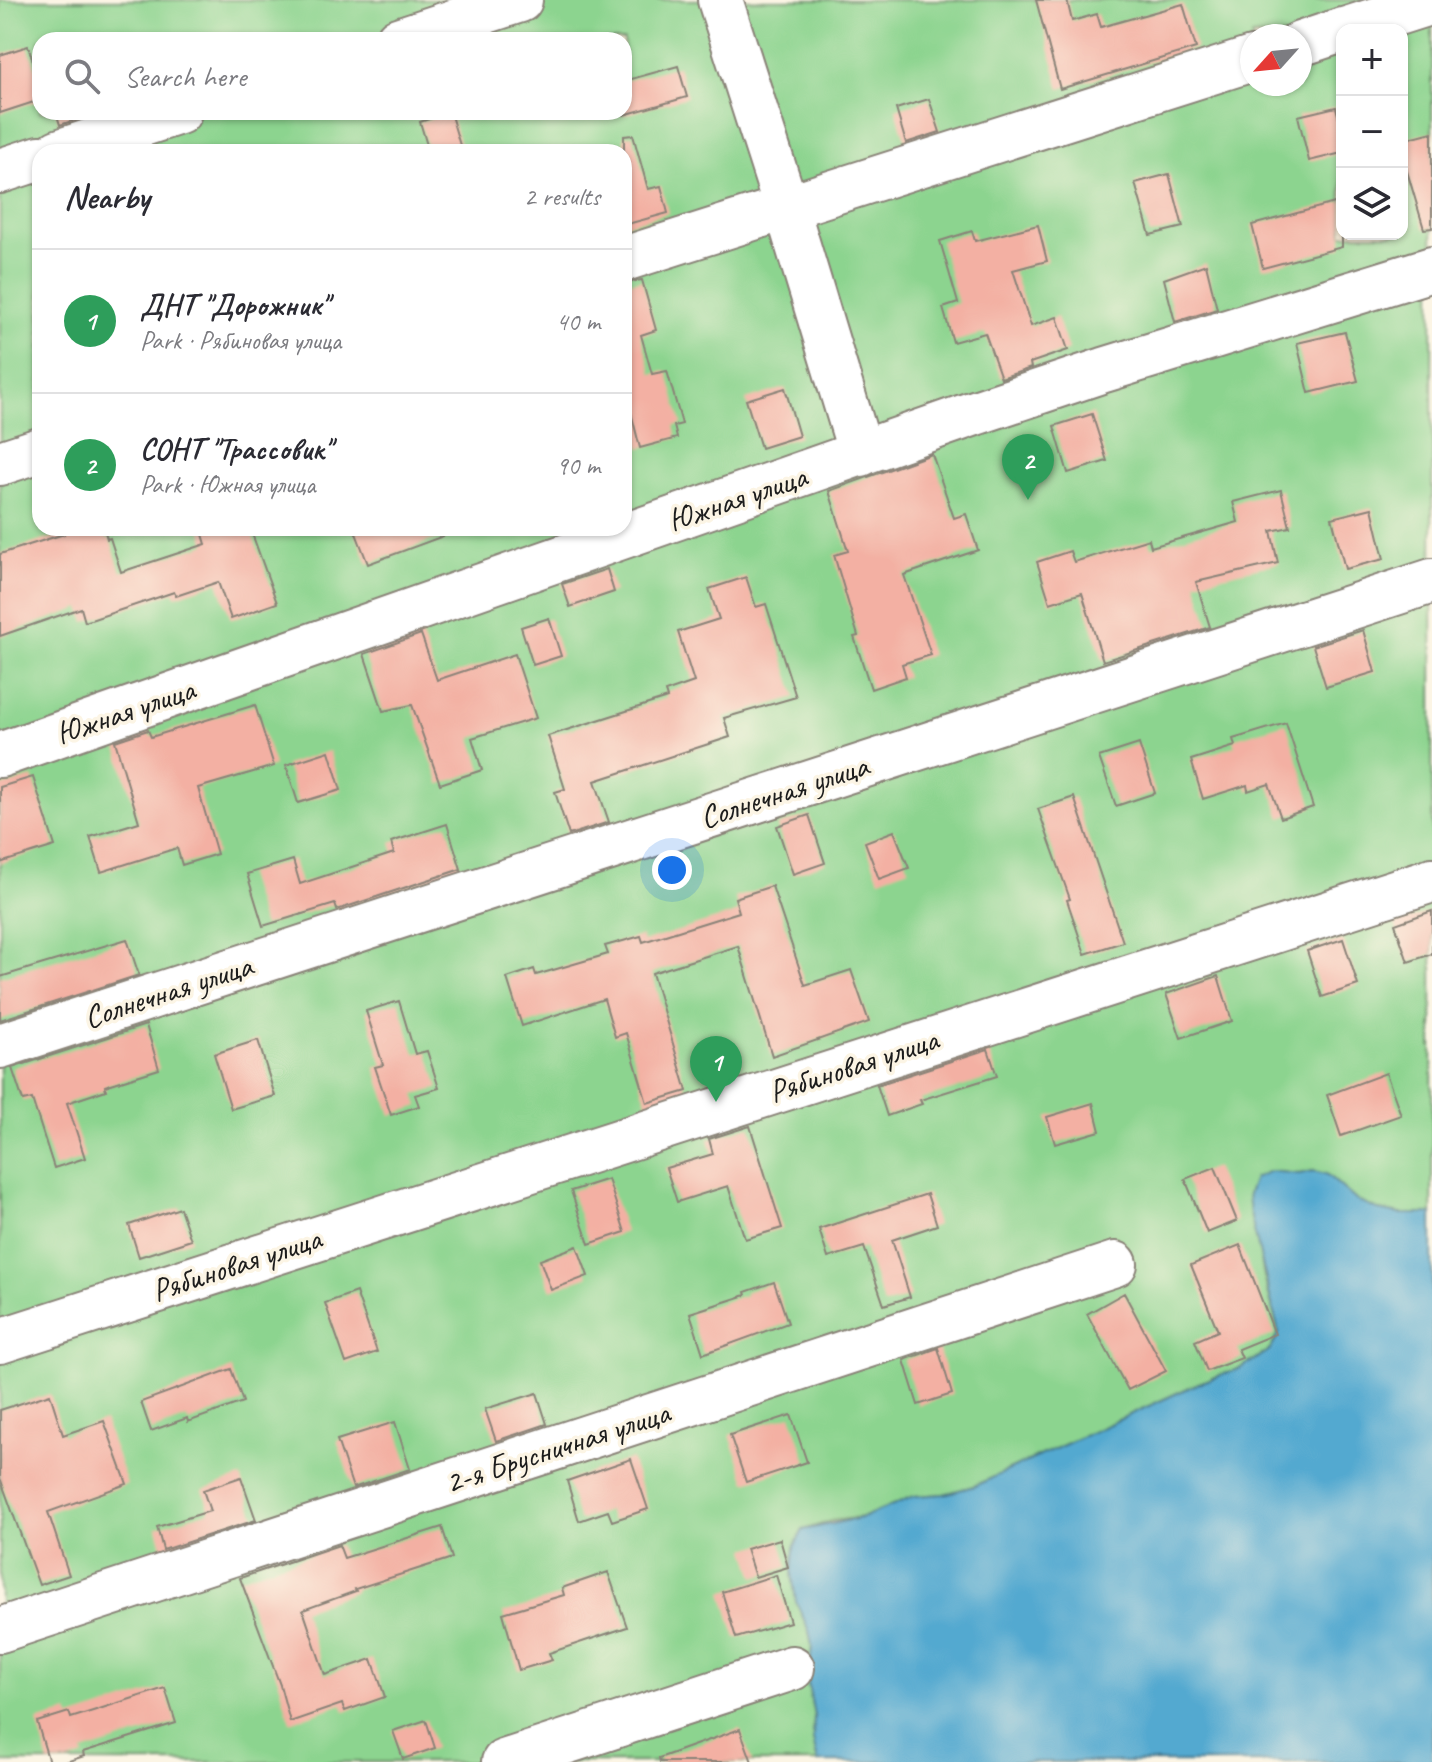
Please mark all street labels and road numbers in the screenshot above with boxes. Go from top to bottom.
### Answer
street label: Южная улица [662,455,814,541]
street label: Южная улица [50,668,202,754]
street label: Солнечная улица [695,744,875,838]
street label: Солнечная улица [79,944,259,1038]
street label: Рябиновая улица [763,1018,945,1112]
street label: Рябиновая улица [146,1217,328,1311]
street label: 2-я Брусничная улица [440,1391,677,1503]

